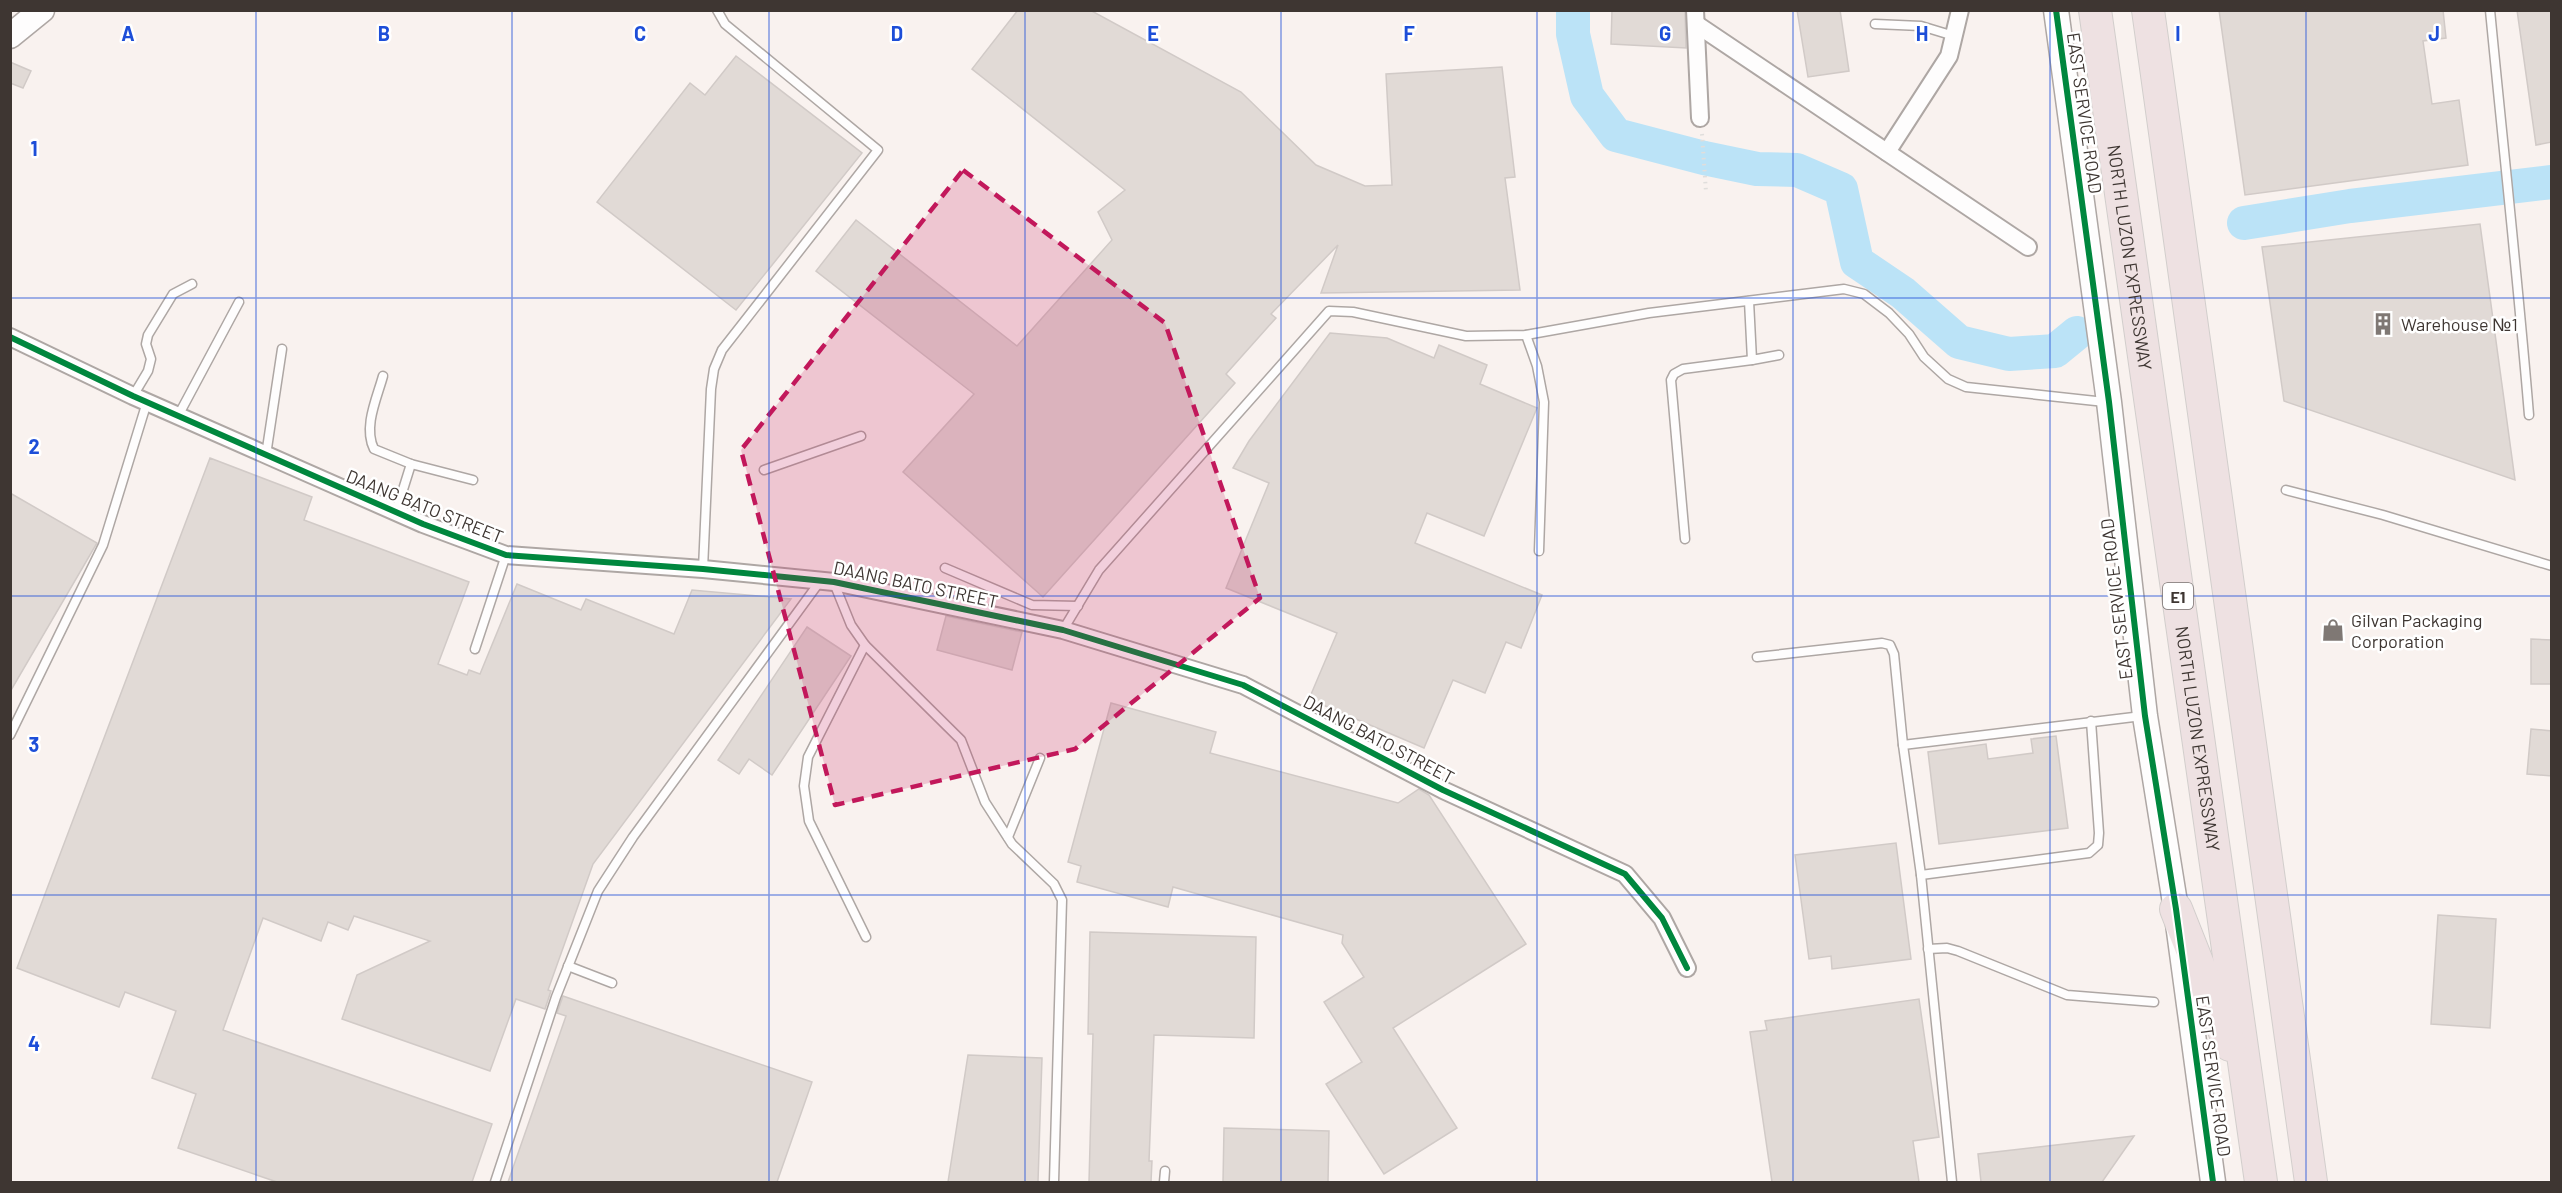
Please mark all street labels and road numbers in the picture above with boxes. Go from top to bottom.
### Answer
street label: EAST SERVICE ROAD [2063,31,2107,195]
street label: NORTH LUZON EXPRESSWAY [2103,143,2157,372]
street label: DAANG BATO STREET [343,464,507,548]
street label: EAST SERVICE ROAD [2095,517,2137,681]
street label: DAANG BATO STREET [832,556,1000,612]
road number: E1 [2163,583,2193,609]
street label: NORTH LUZON EXPRESSWAY [2171,624,2225,853]
street label: DAANG BATO STREET [1300,690,1458,788]
street label: EAST SERVICE ROAD [2192,994,2236,1158]

